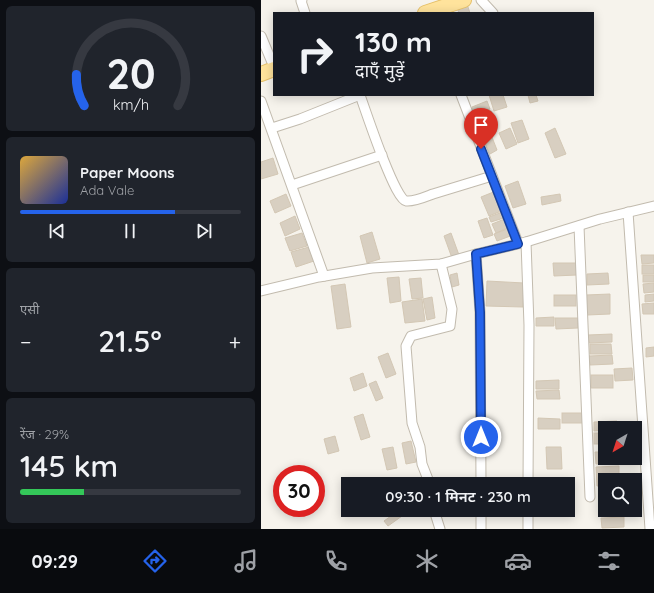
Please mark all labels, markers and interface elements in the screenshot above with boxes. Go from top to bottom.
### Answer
text: 130 m [355,24,432,59]
icon: right [289,28,341,80]
text: 20 [106,47,155,99]
text: दाएँ मुड़ें [355,59,404,82]
text: km/h [112,96,149,114]
pin [464,108,498,149]
icon: arrive [470,114,492,136]
text: Paper Moons [80,163,175,182]
text: Ada Vale [80,182,134,198]
icon: previous [46,220,68,242]
icon: pause [119,220,141,242]
icon: next [193,220,215,242]
text: एसी [20,301,39,317]
text: 21.5° [98,322,162,360]
text: − [20,328,31,356]
text: + [229,328,241,356]
position arrow [460,416,502,458]
north arrow [598,421,642,465]
map controls [598,421,642,517]
text: रेंज · 29% [20,426,69,442]
text: 145 km [20,447,118,485]
speed limit sign: 30 [273,465,325,517]
button: search [598,473,642,517]
text: 09:30 · 1 मिनट · 230 m [385,487,531,506]
icon: directions [141,547,169,575]
icon: music [232,547,260,575]
icon: phone [322,547,350,575]
icon: climate [413,547,441,575]
icon: car [504,547,532,575]
icon: filters [595,547,623,575]
text: 09:29 [31,550,78,573]

